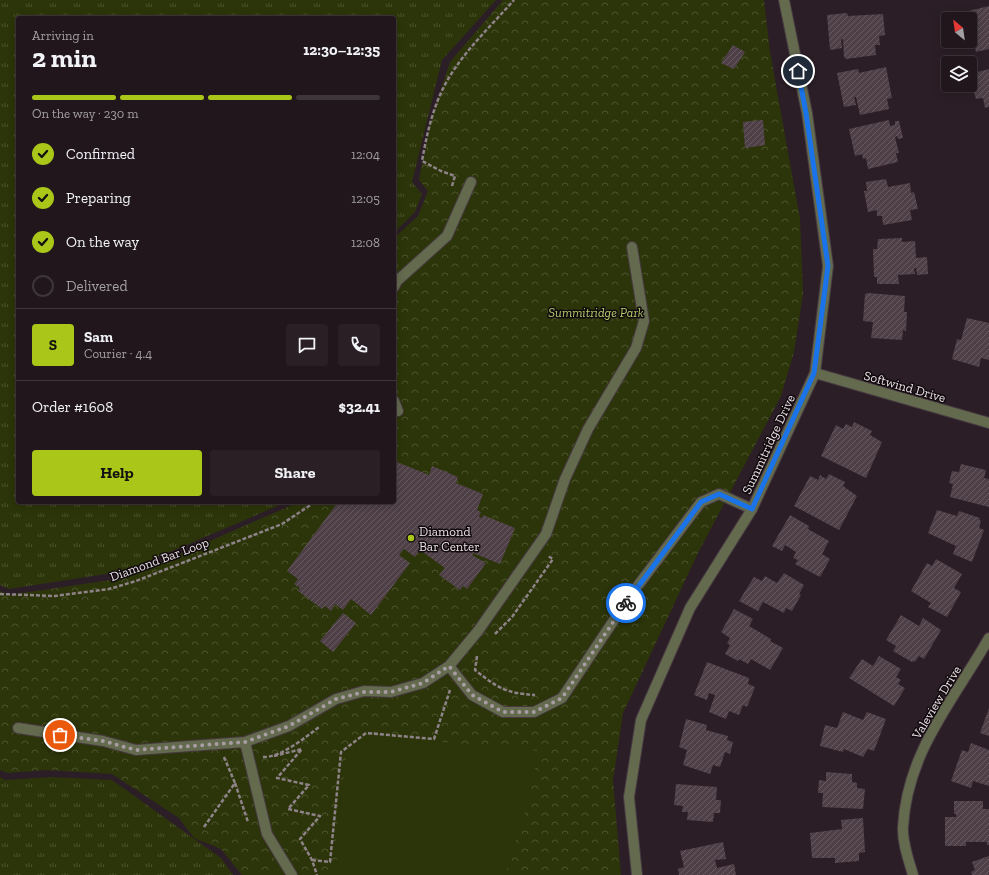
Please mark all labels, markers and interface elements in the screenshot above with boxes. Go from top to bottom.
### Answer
north arrow [941,12,977,48]
map controls [941,12,977,92]
text: Arriving in [32,28,94,43]
text: 12:30–12:35 [303,41,380,59]
text: 2 min [32,42,97,74]
pin [781,54,815,88]
button: layers [941,56,977,92]
icon: home [787,60,809,82]
text: On the way · 230 m [32,106,139,121]
icon: check [32,143,54,165]
text: Confirmed [66,145,135,163]
text: 12:04 [351,147,380,162]
icon: check [32,187,54,209]
text: Preparing [66,189,131,207]
text: 12:05 [351,191,380,206]
icon: check [32,231,54,253]
text: On the way [66,233,139,251]
text: 12:08 [351,235,380,250]
text: Delivered [66,277,128,295]
park label: Summitridge Park [548,305,644,320]
button: chat [286,324,328,366]
button: phone [338,324,380,366]
text: Sam [84,328,113,346]
text: S [49,336,57,354]
text: Courier · 4.4 [84,346,152,361]
street label: Softwind Drive [862,368,947,405]
street label: Summitridge Drive [739,392,798,496]
text: Order #1608 [32,398,113,416]
text: $32.41 [339,398,380,416]
button: Help [32,450,202,496]
button: Share [210,450,380,496]
place label: Diamond Bar Center [419,524,480,554]
marker: Diamond Bar Center [406,533,416,543]
street label: Diamond Bar Loop [108,535,211,584]
courier [606,583,646,623]
icon: bike [615,592,637,614]
street label: Valeview Drive [908,663,964,742]
pin [43,718,77,752]
icon: bag [49,724,71,746]

